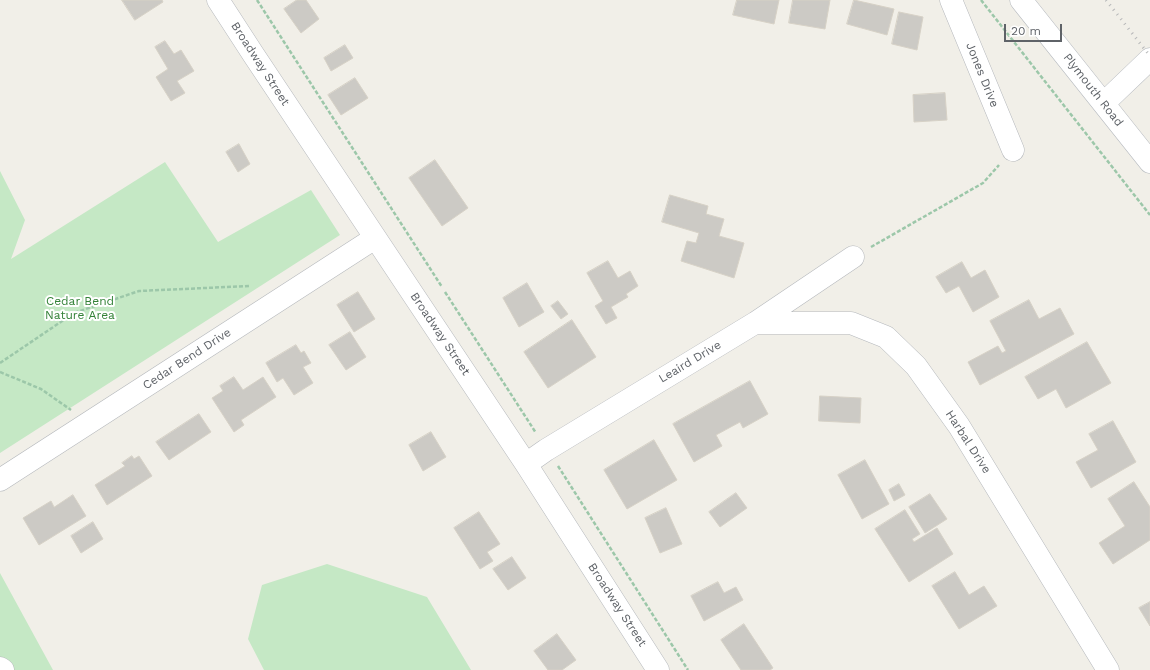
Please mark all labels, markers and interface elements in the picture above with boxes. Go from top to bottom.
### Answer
scale bar [1006,16,1064,42]
street label: Broadway Street [228,19,292,109]
text: 20 m [1011,24,1041,38]
street label: Jones Drive [962,41,1002,109]
street label: Plymouth Road [1060,51,1126,129]
street label: Broadway Street [407,290,473,378]
park label: Cedar Bend Nature Area [45,294,115,322]
street label: Cedar Bend Drive [140,325,234,393]
street label: Leaird Drive [656,338,724,386]
street label: Harbal Drive [942,408,994,476]
street label: Broadway Street [585,560,649,650]

